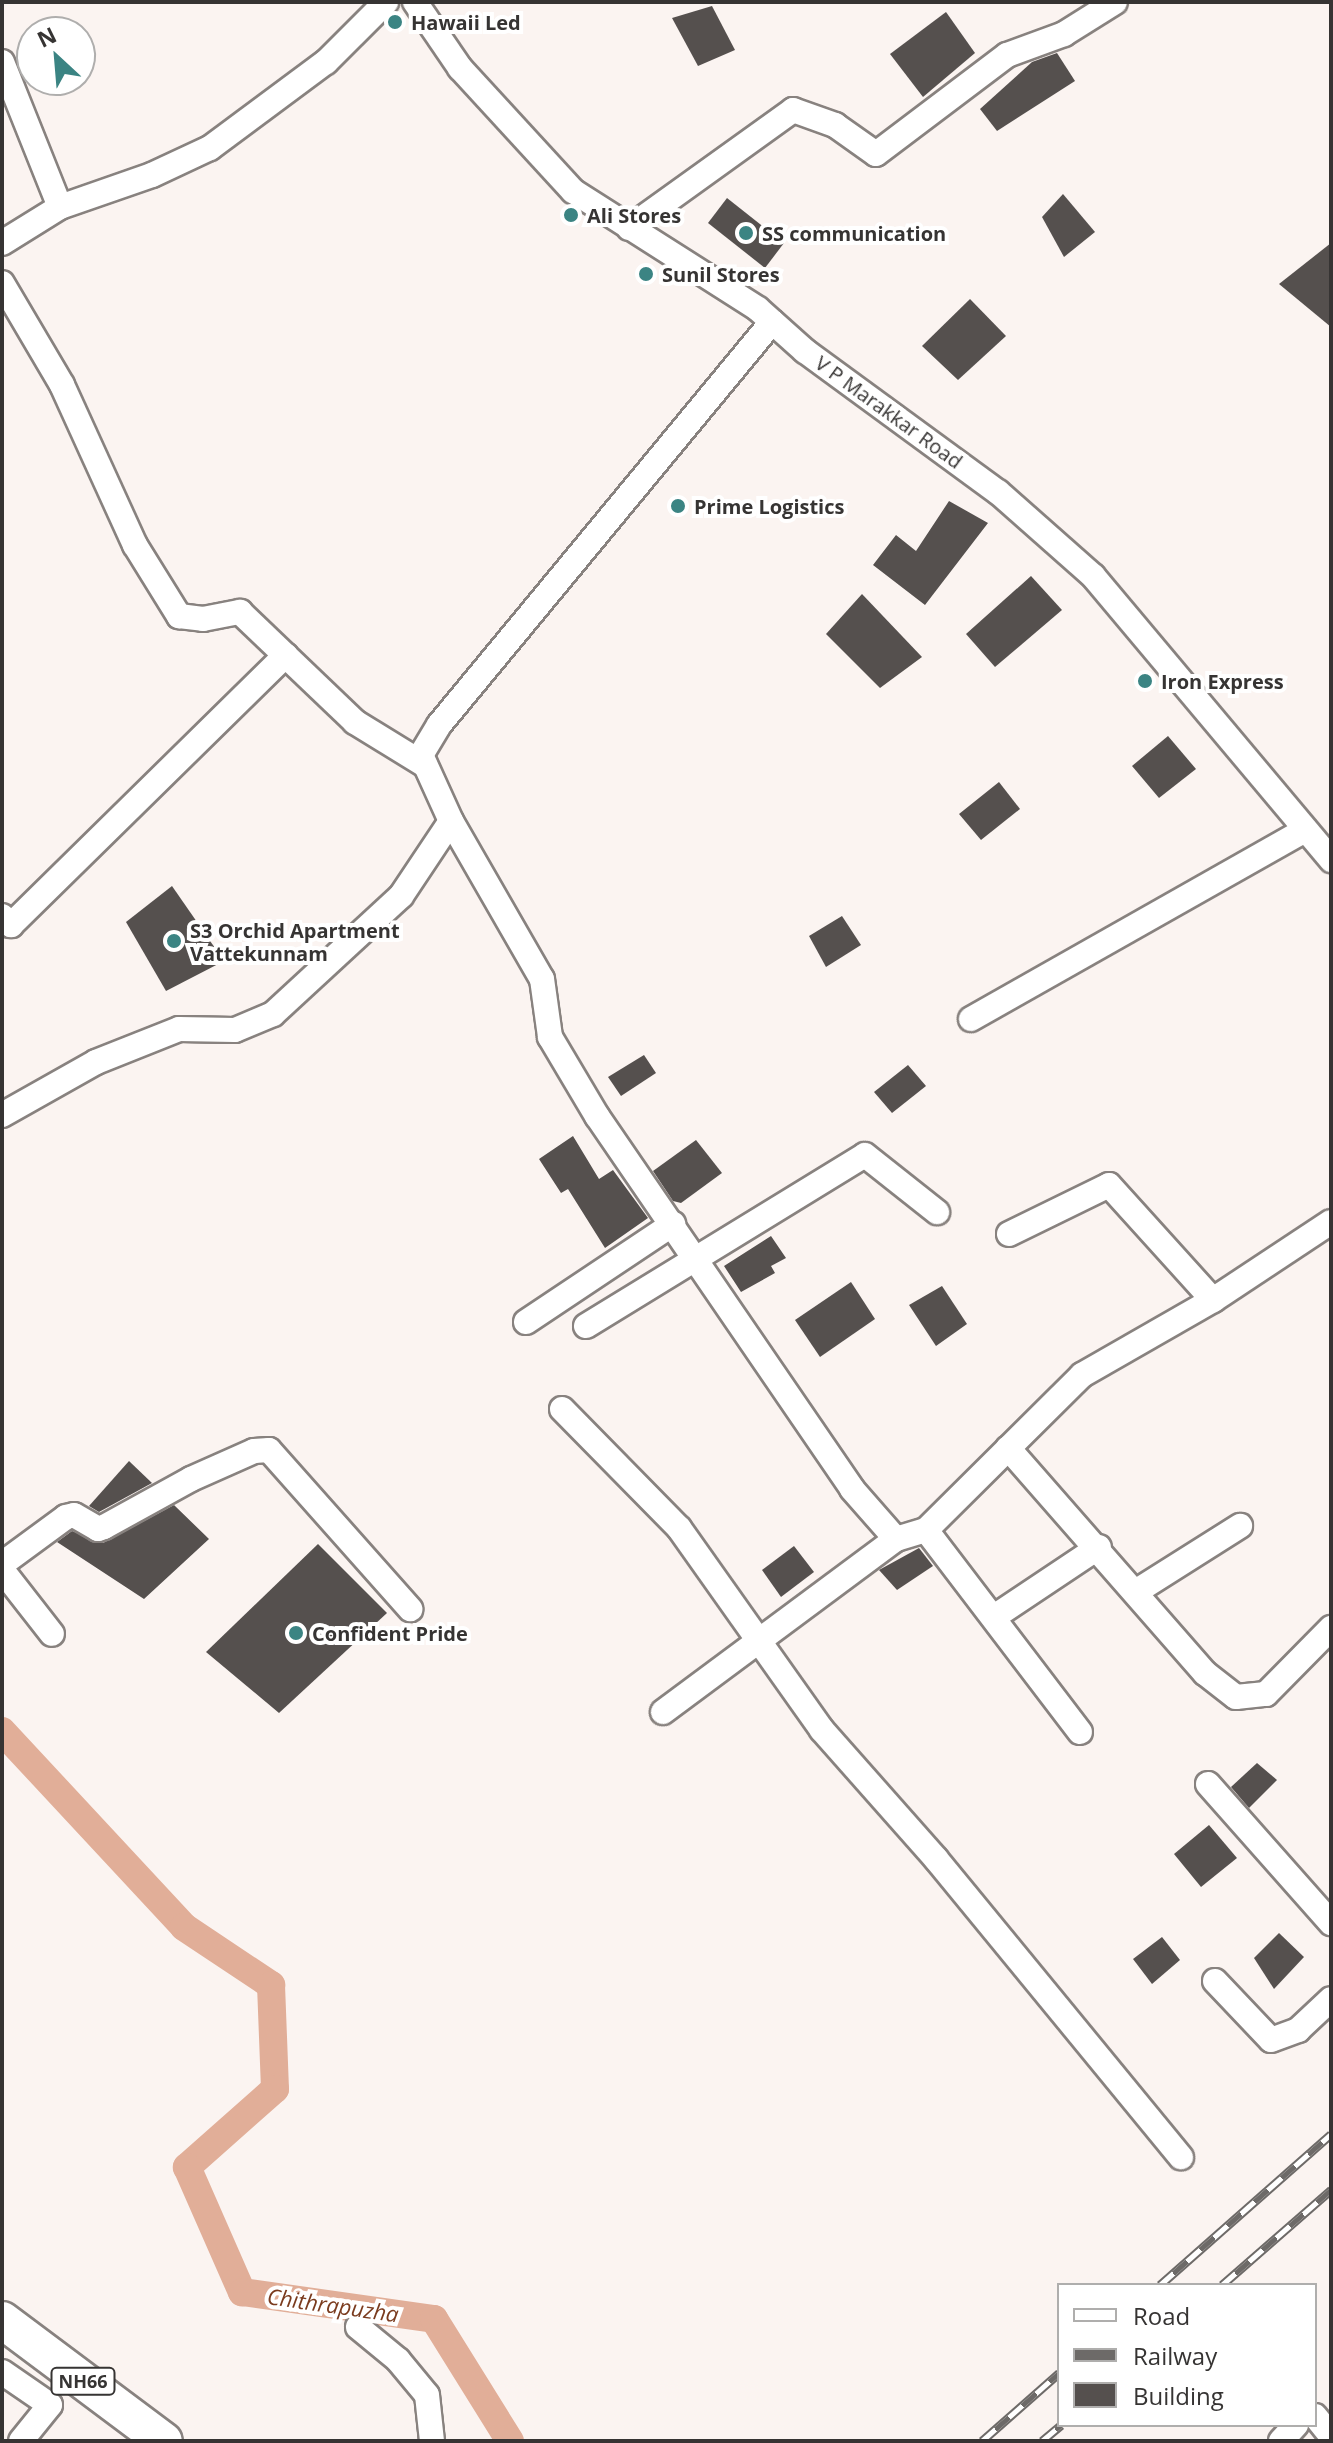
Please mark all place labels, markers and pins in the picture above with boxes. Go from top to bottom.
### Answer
place label: Hawaii Led [411,10,521,34]
marker: Hawaii Led [386,13,404,31]
place label: Ali Stores [587,203,681,227]
marker: Ali Stores [562,206,580,224]
place label: SS communication [762,221,946,245]
marker: SS communication [737,224,755,242]
place label: Sunil Stores [662,262,780,286]
marker: Sunil Stores [637,265,655,283]
place label: Prime Logistics [694,494,844,518]
marker: Prime Logistics [669,497,687,515]
place label: Iron Express [1161,669,1284,693]
marker: Iron Express [1136,672,1154,690]
place label: S3 Orchid Apartment Vattekunnam [190,918,400,965]
marker: S3 Orchid Apartment Vattekunnam [165,932,183,950]
place label: Confident Pride [312,1621,468,1645]
marker: Confident Pride [287,1624,305,1642]

